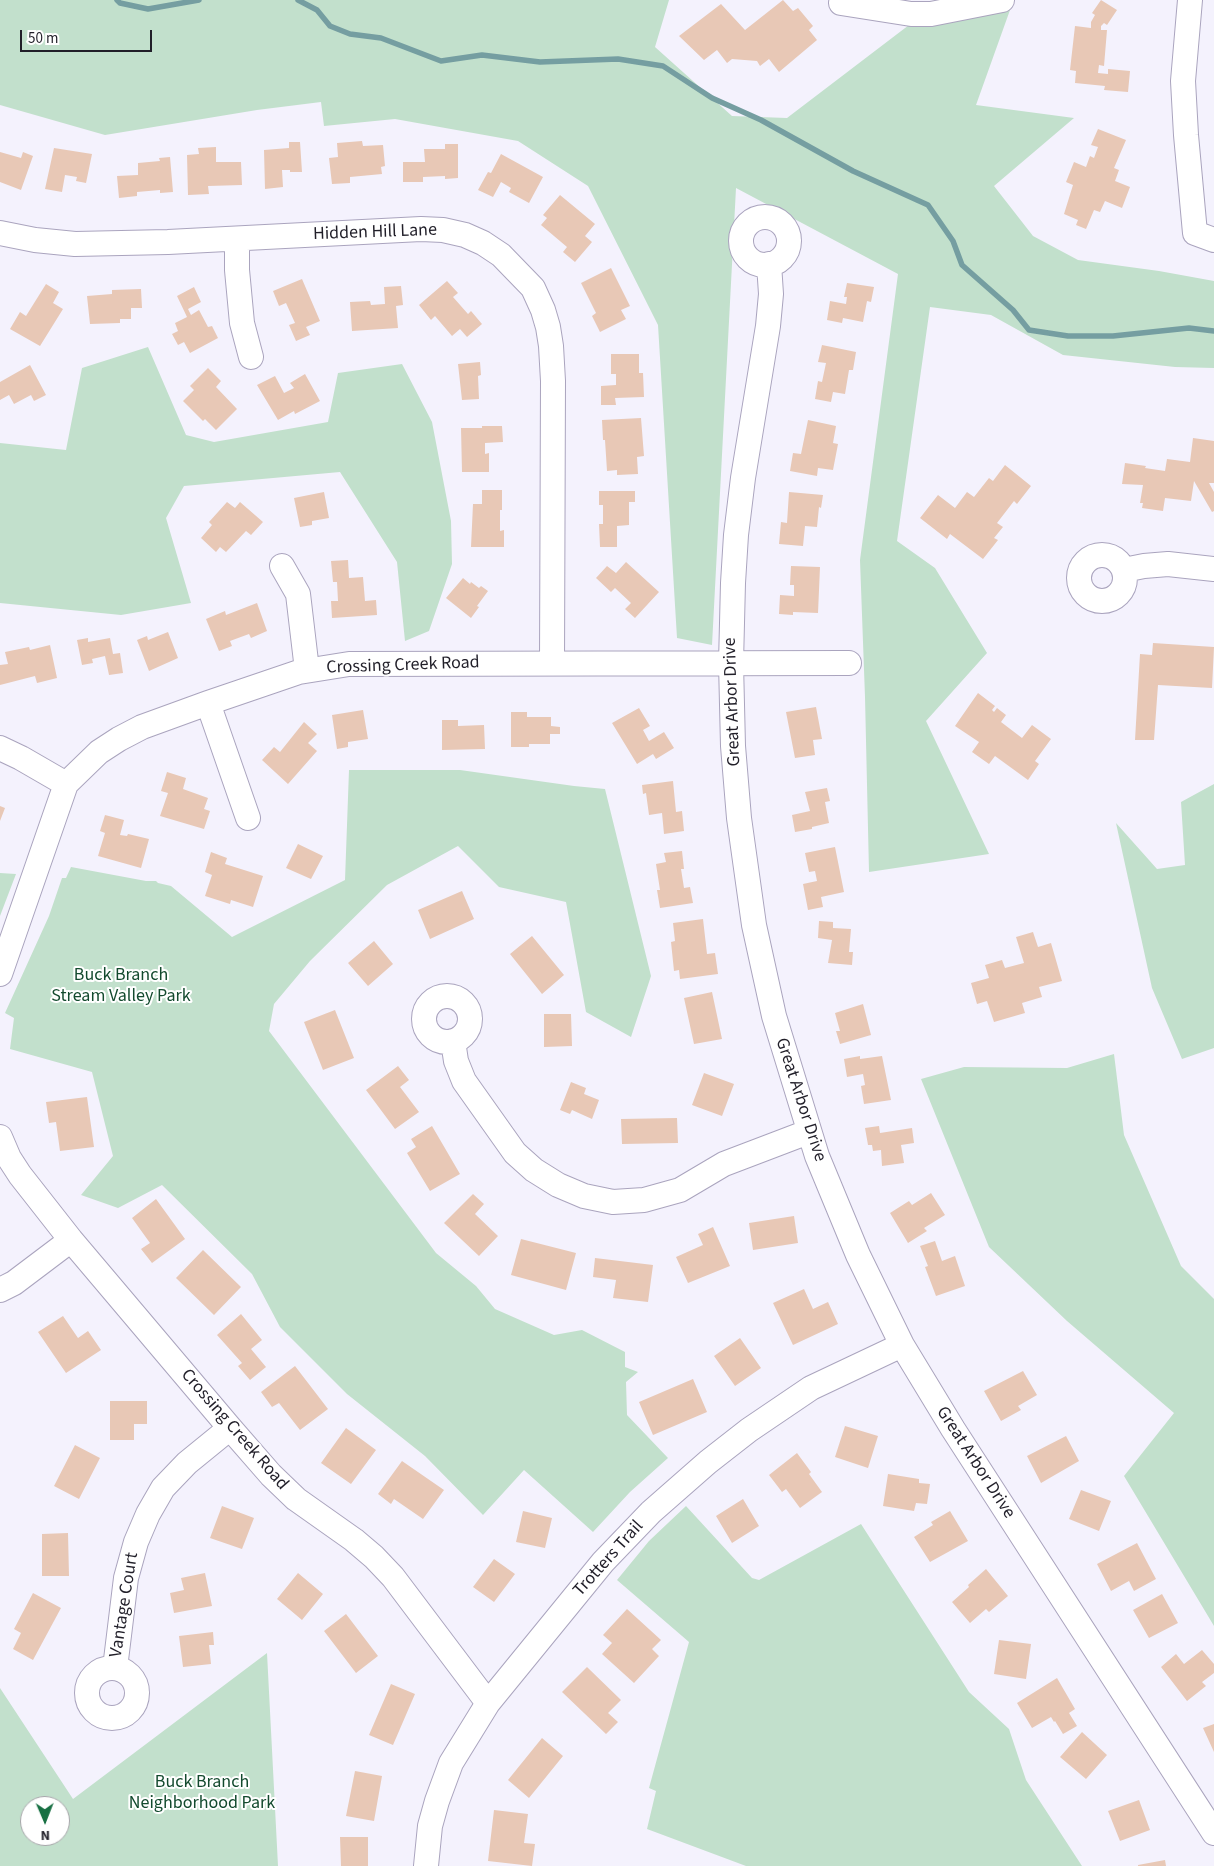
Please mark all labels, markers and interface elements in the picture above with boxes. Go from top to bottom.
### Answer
scale bar [22,20,155,52]
text: 50 m [28,28,58,49]
street label: Hidden Hill Lane [313,220,437,246]
street label: Great Arbor Drive [720,637,746,767]
street label: Crossing Creek Road [326,653,480,679]
park label: Buck Branch Stream Valley Park [51,965,191,1008]
street label: Great Arbor Drive [770,1035,830,1165]
street label: Crossing Creek Road [176,1365,292,1495]
street label: Great Arbor Drive [931,1403,1019,1523]
street label: Trotters Trail [569,1517,649,1601]
street label: Vantage Court [106,1551,144,1659]
park label: Buck Branch Neighborhood Park [129,1772,275,1815]
north arrow [20,1796,70,1846]
text: N [40,1825,50,1845]

